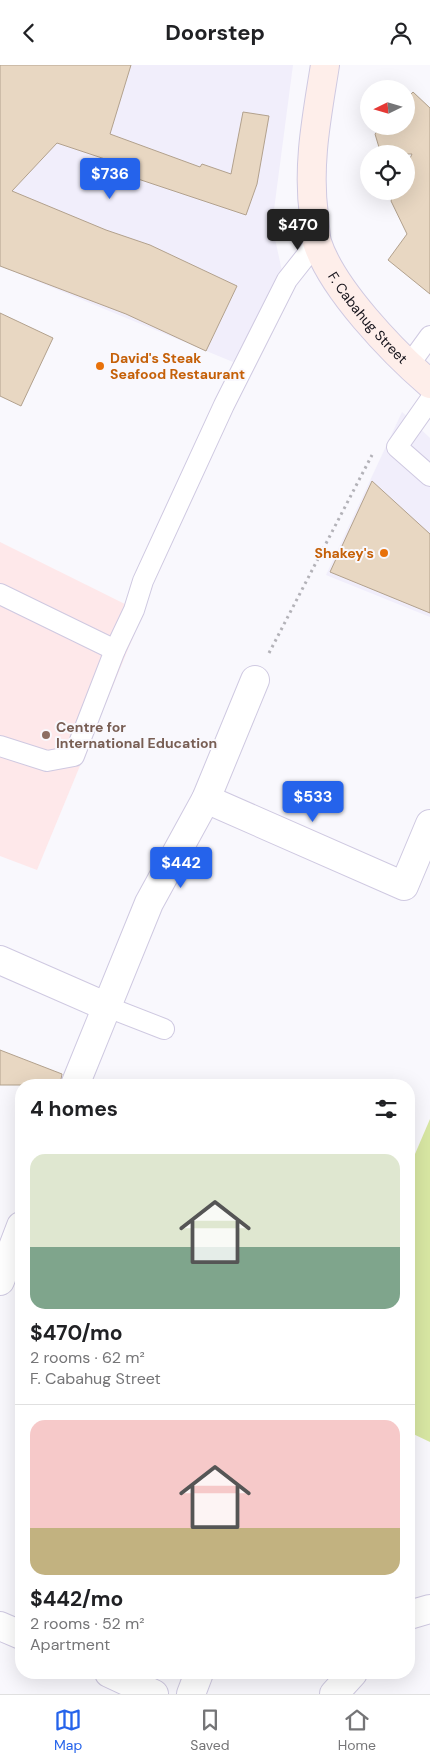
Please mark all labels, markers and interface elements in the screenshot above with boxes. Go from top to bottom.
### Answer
text: Doorstep [165,18,265,47]
icon: back [15,19,43,47]
icon: person [387,19,415,47]
north arrow [360,80,415,135]
map controls [360,80,415,200]
button: locate [360,145,415,200]
pin: $736 [80,157,140,200]
text: $736 [91,163,129,184]
pin: $470 [268,209,328,251]
text: $470 [278,214,318,235]
street label: F. Cabahug Street [324,268,411,368]
place label: David's Steak Seafood Restaurant [110,349,245,383]
marker: David's Steak Seafood Restaurant [94,360,106,372]
place label: Shakey's [314,544,374,562]
marker: Shakey's [378,547,390,559]
place label: Centre for International Education [56,718,217,752]
marker: Centre for International Education [40,729,52,741]
pin: $533 [283,781,343,823]
text: $533 [294,786,332,807]
pin: $442 [151,847,211,889]
text: $442 [161,852,201,873]
text: 4 homes [30,1095,118,1123]
icon: filters [372,1095,400,1123]
icon: home [170,1187,260,1277]
text: $470/mo [30,1319,123,1347]
text: 2 rooms · 62 m² [30,1347,145,1368]
text: F. Cabahug Street [30,1368,161,1389]
icon: home [170,1452,260,1542]
text: $442/mo [30,1585,123,1613]
text: 2 rooms · 52 m² [30,1613,145,1634]
text: Apartment [30,1634,110,1655]
tab: Map [54,1706,82,1754]
tab: Saved [190,1706,230,1754]
tab: Home [338,1706,376,1754]

